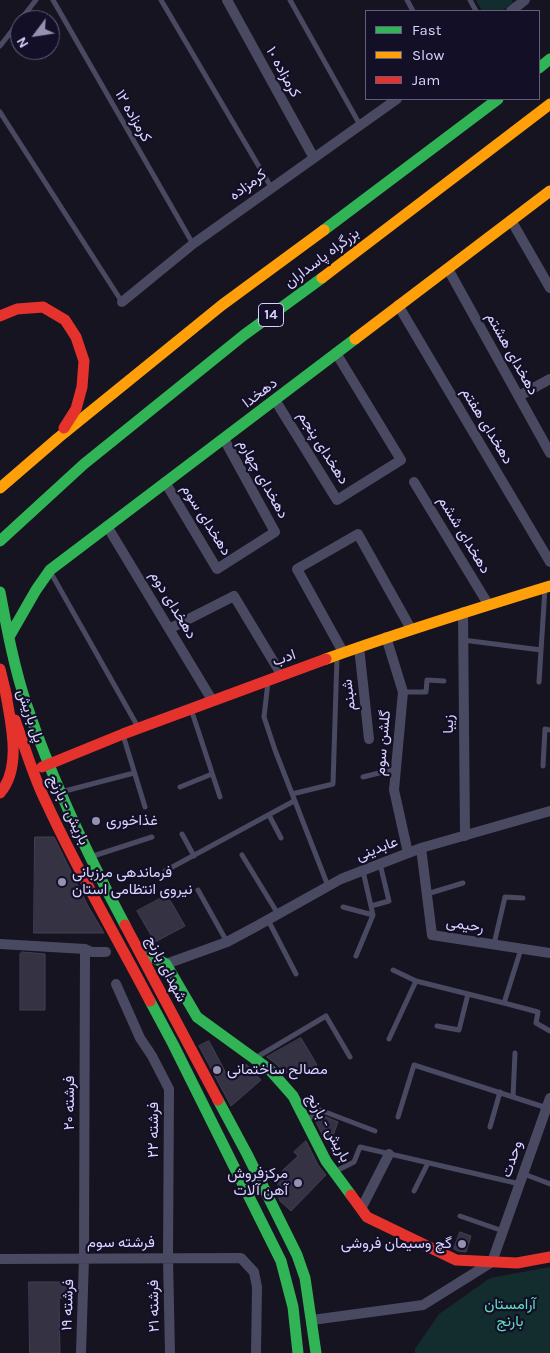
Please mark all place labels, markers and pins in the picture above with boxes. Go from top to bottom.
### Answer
place label: غذاخوری [106,812,158,830]
marker: غذاخوری [90,815,102,827]
place label: فرماندهی مرزبانی نیروی انتظامی استان [72,864,193,899]
marker: فرماندهی مرزبانی نیروی انتظامی استان [56,876,68,888]
place label: مصالح ساختمانی [227,1061,328,1079]
marker: مصالح ساختمانی [211,1064,223,1076]
place label: مرکزفروش آهن آلات [227,1165,288,1200]
marker: مرکزفروش آهن آلات [292,1177,304,1189]
place label: گچ وسیمان فروشی [341,1235,452,1253]
marker: گچ وسیمان فروشی [456,1238,468,1250]

